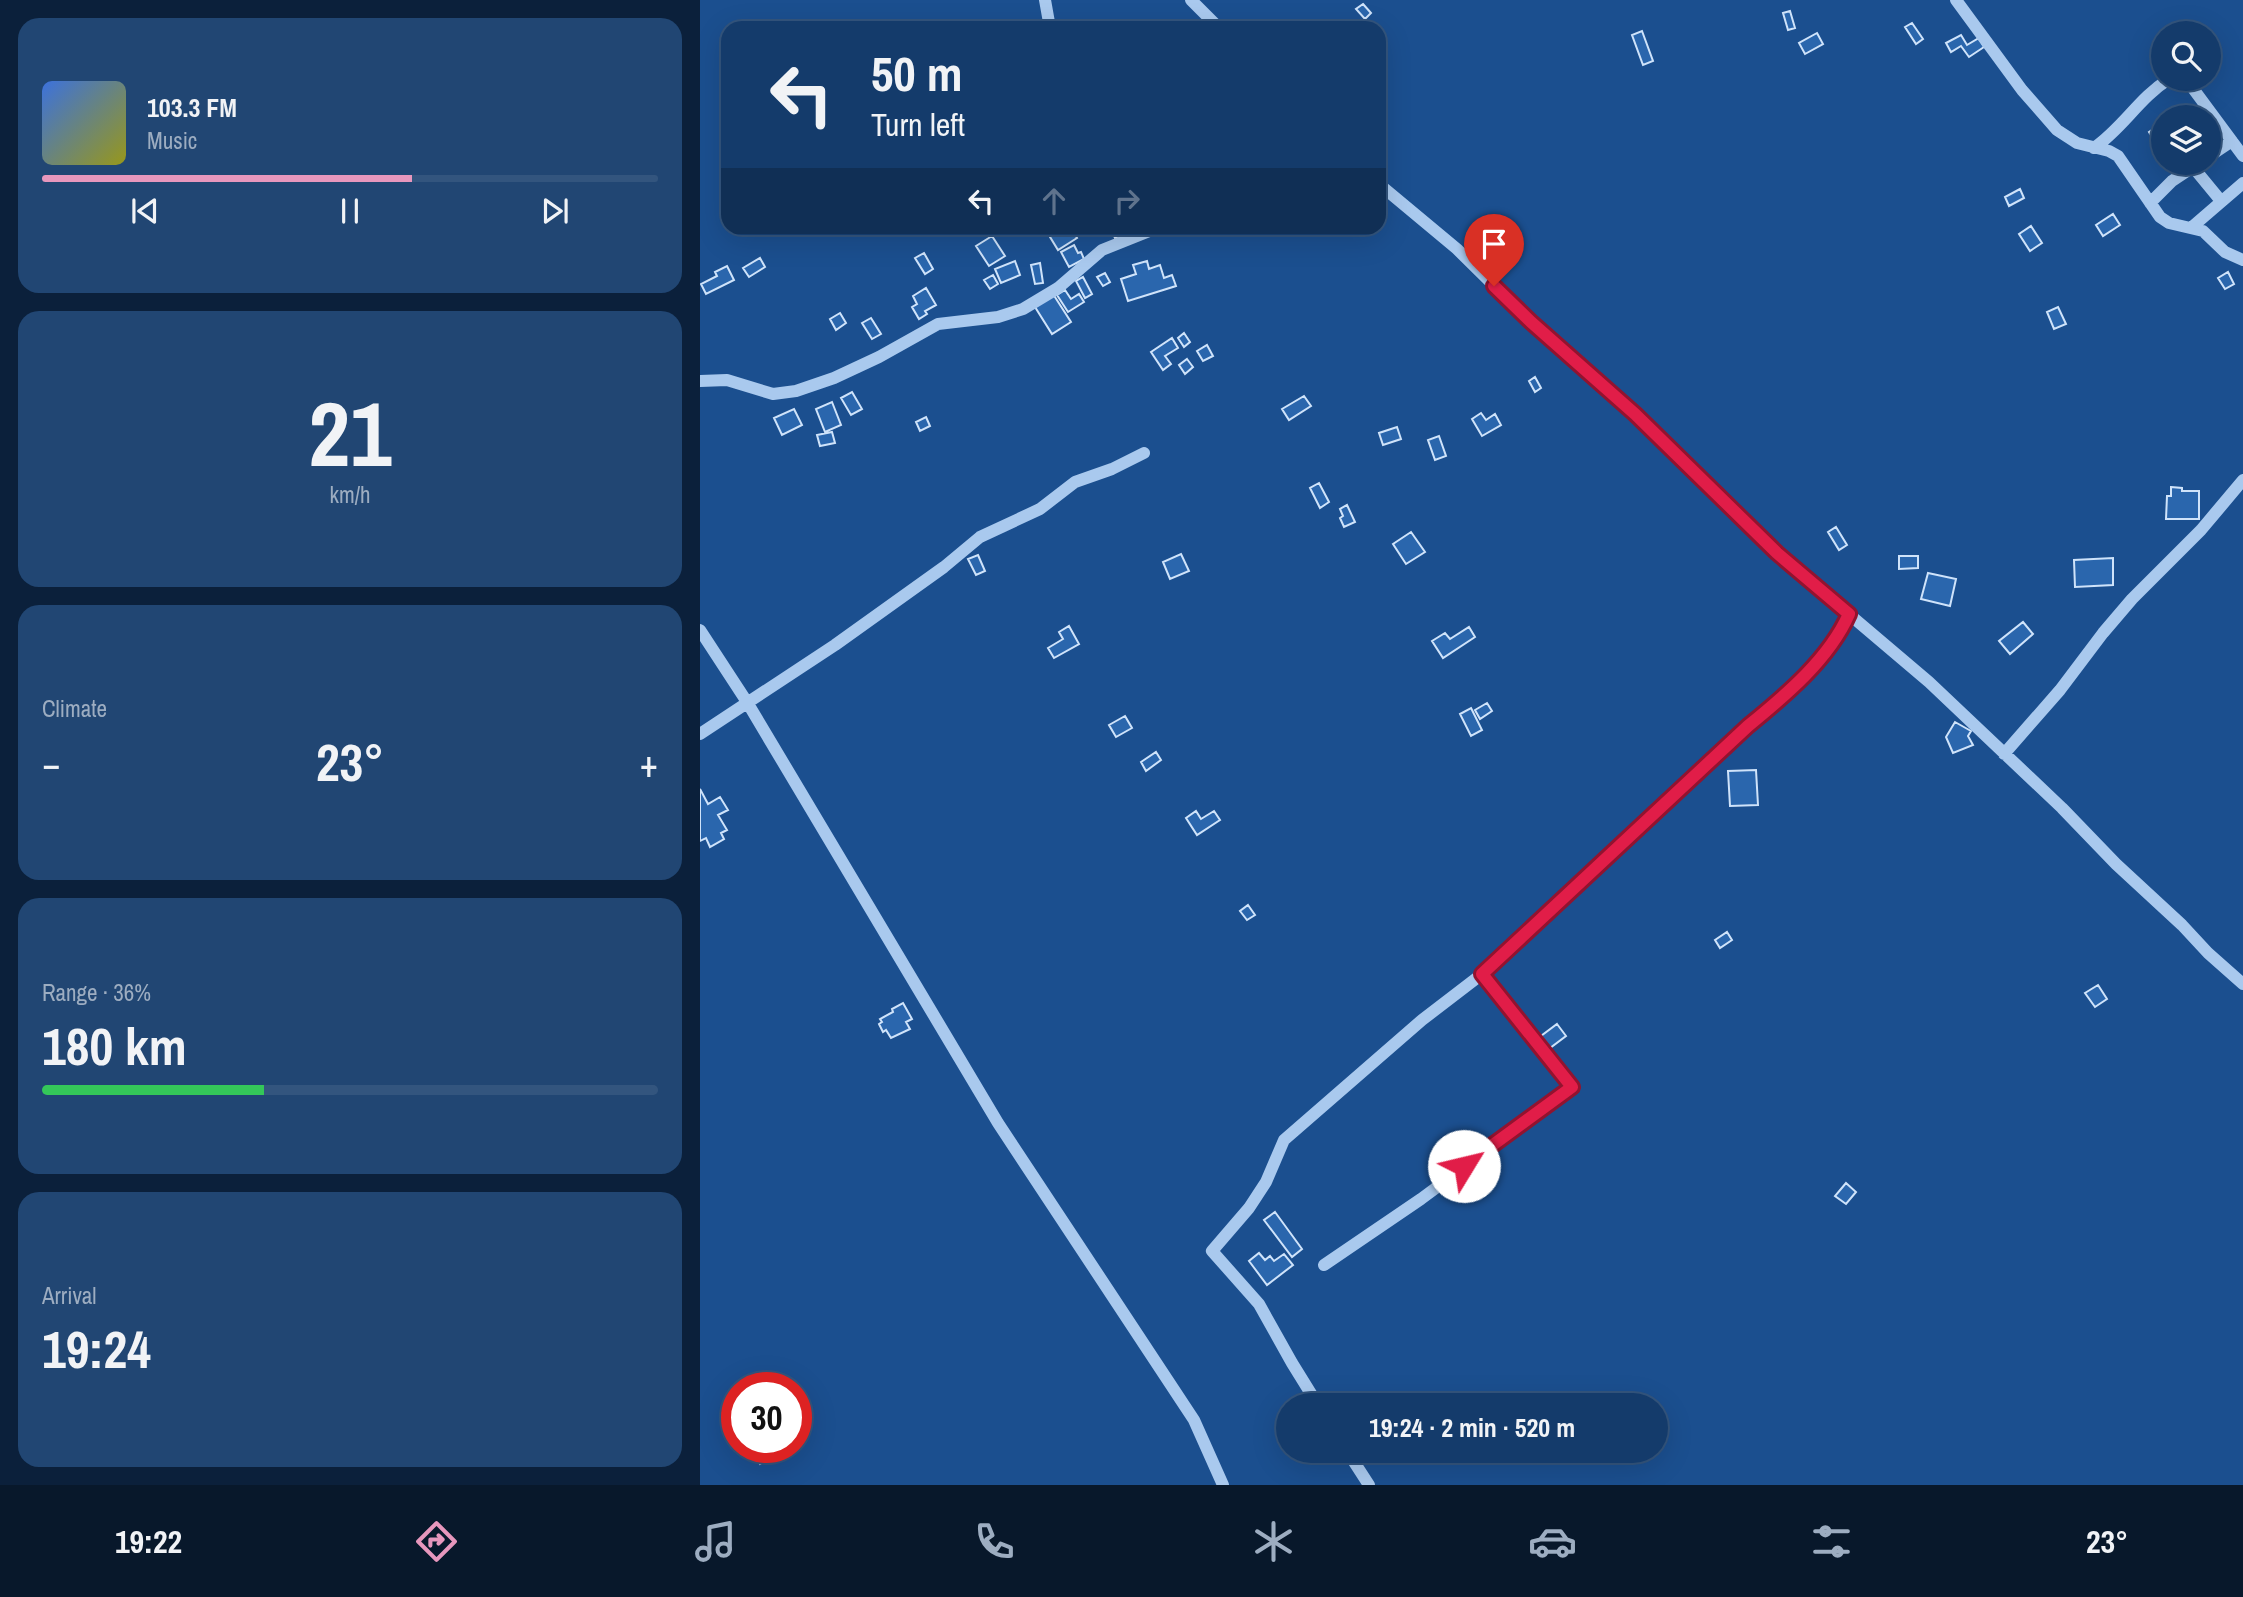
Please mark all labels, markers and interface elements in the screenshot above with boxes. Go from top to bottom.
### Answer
map controls [2151,21,2221,175]
button: search [2151,21,2221,91]
text: 50 m [871,40,963,106]
icon: left [756,49,847,140]
text: 103.3 FM [147,90,237,125]
text: Turn left [871,103,965,146]
button: layers [2151,105,2221,175]
text: Music [147,125,197,156]
icon: left [962,182,1000,220]
icon: ahead [1035,182,1073,220]
icon: right [1108,182,1146,220]
icon: previous [126,192,164,230]
icon: pause [331,192,369,230]
icon: next [536,192,574,230]
pin [1464,214,1524,286]
icon: arrive [1475,225,1513,263]
text: 21 [309,372,392,494]
text: km/h [330,479,370,510]
text: Climate [42,693,107,724]
text: 23° [316,727,384,797]
text: − [42,738,60,789]
text: + [640,738,658,789]
text: Range · 36% [42,977,151,1008]
text: 180 km [42,1011,187,1081]
position arrow [1427,1129,1501,1203]
text: Arrival [42,1280,97,1311]
text: 19:24 [42,1314,151,1384]
speed limit sign: 30 [721,1372,812,1463]
text: 19:24 · 2 min · 520 m [1369,1410,1575,1445]
icon: directions [412,1517,461,1566]
icon: music [691,1517,740,1566]
icon: phone [970,1517,1019,1566]
icon: climate [1249,1517,1298,1566]
icon: car [1528,1517,1577,1566]
icon: filters [1807,1517,1856,1566]
text: 19:22 [115,1520,182,1563]
text: 23° [2086,1520,2128,1563]

